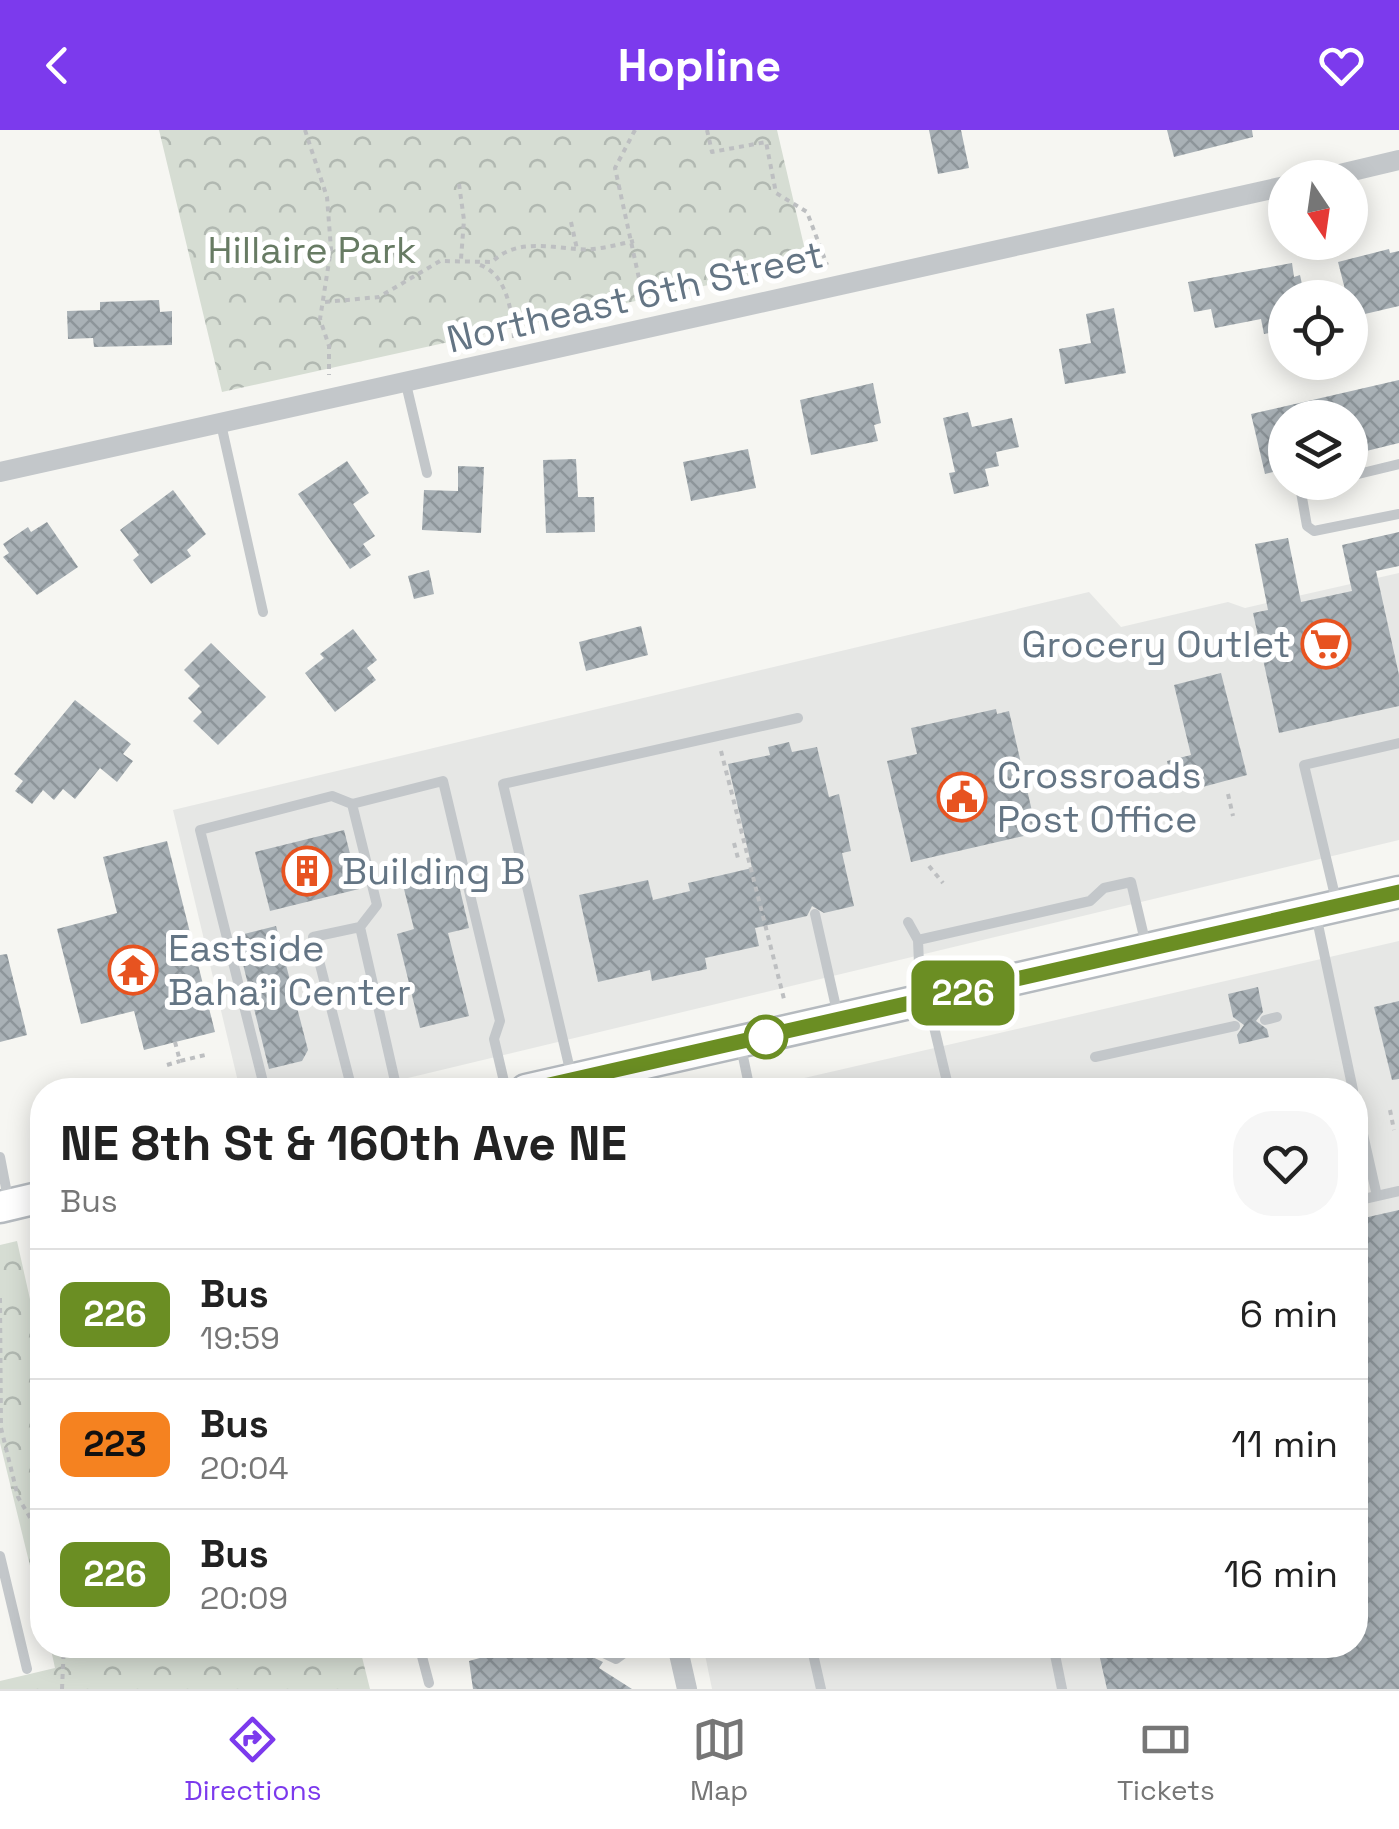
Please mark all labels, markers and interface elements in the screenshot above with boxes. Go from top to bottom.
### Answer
text: Hopline [618,37,781,94]
icon: back [30,38,85,93]
icon: heart [1314,38,1369,93]
north arrow [1268,160,1368,260]
map controls [1268,160,1368,500]
park label: Hillaire Park [208,226,416,274]
street label: Northeast 6th Street [442,230,828,364]
button: locate [1268,280,1368,380]
button: layers [1268,400,1368,500]
supermarket icon: Grocery Outlet [1300,618,1352,670]
place label: Grocery Outlet [1022,620,1291,668]
place label: Crossroads Post Office [997,751,1202,843]
public building icon: Crossroads Post Office [936,771,988,823]
building icon: Building B [281,845,333,897]
place label: Building B [342,847,525,895]
place label: Eastside Baha'i Center [168,924,411,1016]
temple icon: Eastside Baha'i Center [107,944,159,996]
line badge: 226 [906,960,1020,1026]
text: 226 [931,971,995,1015]
unlabelled marker [745,1016,787,1058]
button: heart [1233,1111,1338,1216]
text: NE 8th St & 160th Ave NE [60,1113,627,1174]
text: Bus [60,1181,118,1221]
text: Bus [200,1270,269,1318]
text: 6 min [1240,1290,1338,1338]
text: 226 [83,1292,147,1336]
text: 19:59 [200,1318,280,1358]
text: Bus [200,1400,269,1448]
text: 11 min [1231,1420,1338,1468]
text: 223 [84,1422,146,1466]
text: 20:04 [200,1448,288,1488]
text: Bus [200,1530,269,1578]
text: 16 min [1224,1550,1338,1598]
text: 226 [83,1552,147,1596]
text: 20:09 [200,1578,288,1618]
tab: Directions [184,1712,321,1808]
tab: Map [690,1712,748,1808]
tab: Tickets [1117,1712,1215,1808]

